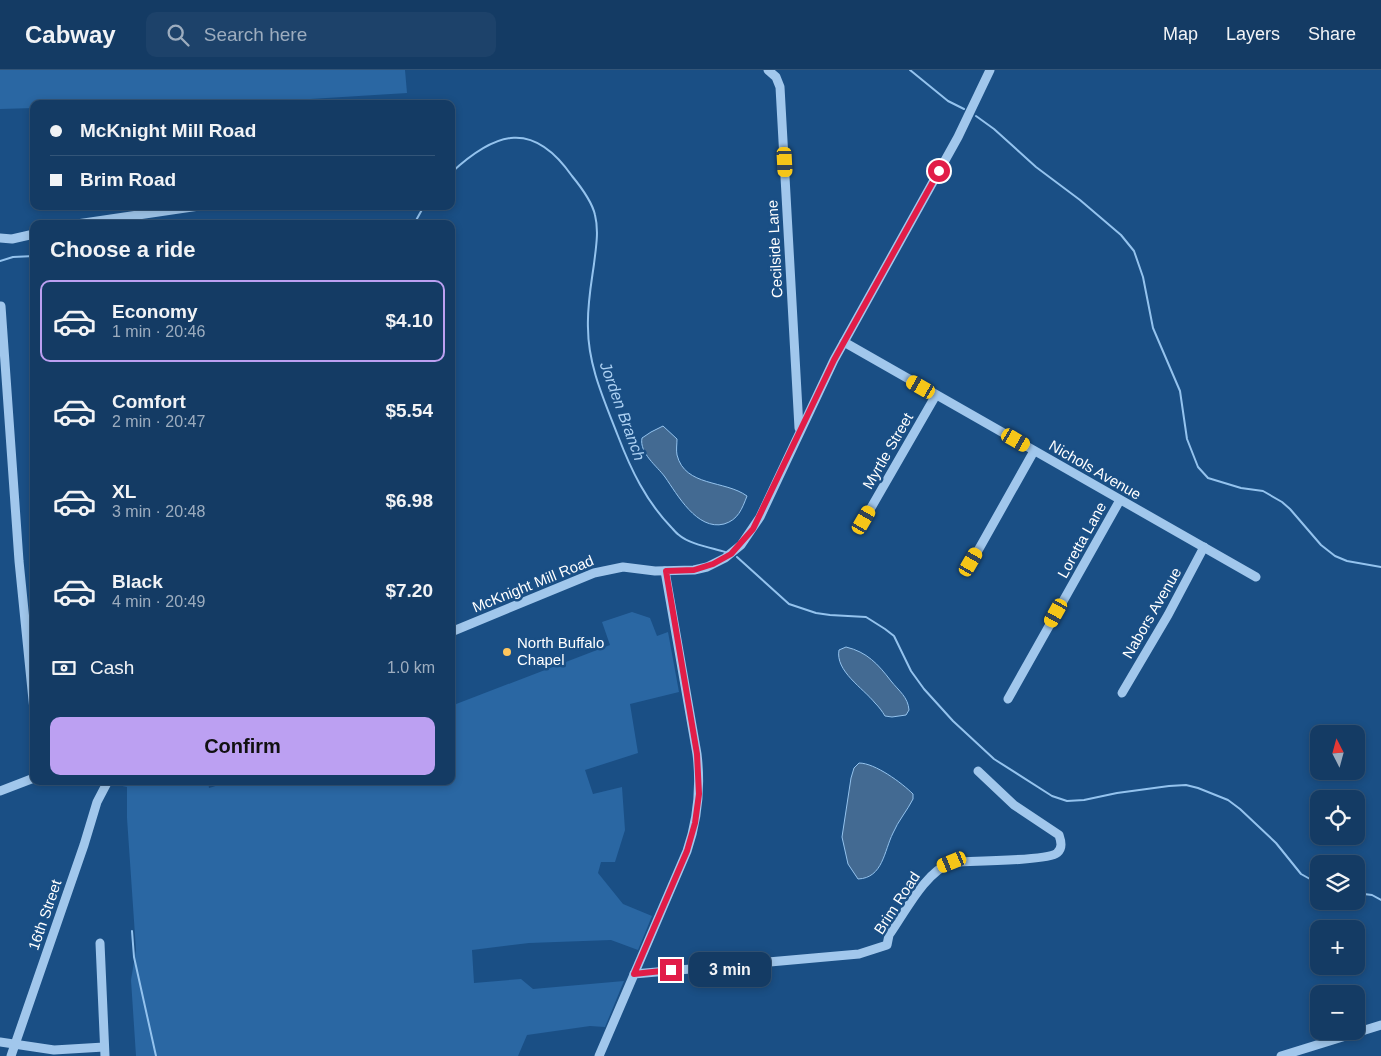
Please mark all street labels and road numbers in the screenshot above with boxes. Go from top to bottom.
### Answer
street label: Cecilside Lane [763,199,786,299]
street label: Myrtle Street [859,409,917,492]
street label: Nichols Avenue [1046,436,1144,503]
street label: Loretta Lane [1054,499,1109,581]
street label: McKnight Mill Road [470,551,596,616]
street label: Nabors Avenue [1119,564,1185,661]
street label: Brim Road [870,868,923,937]
street label: 16th Street [25,877,65,952]

